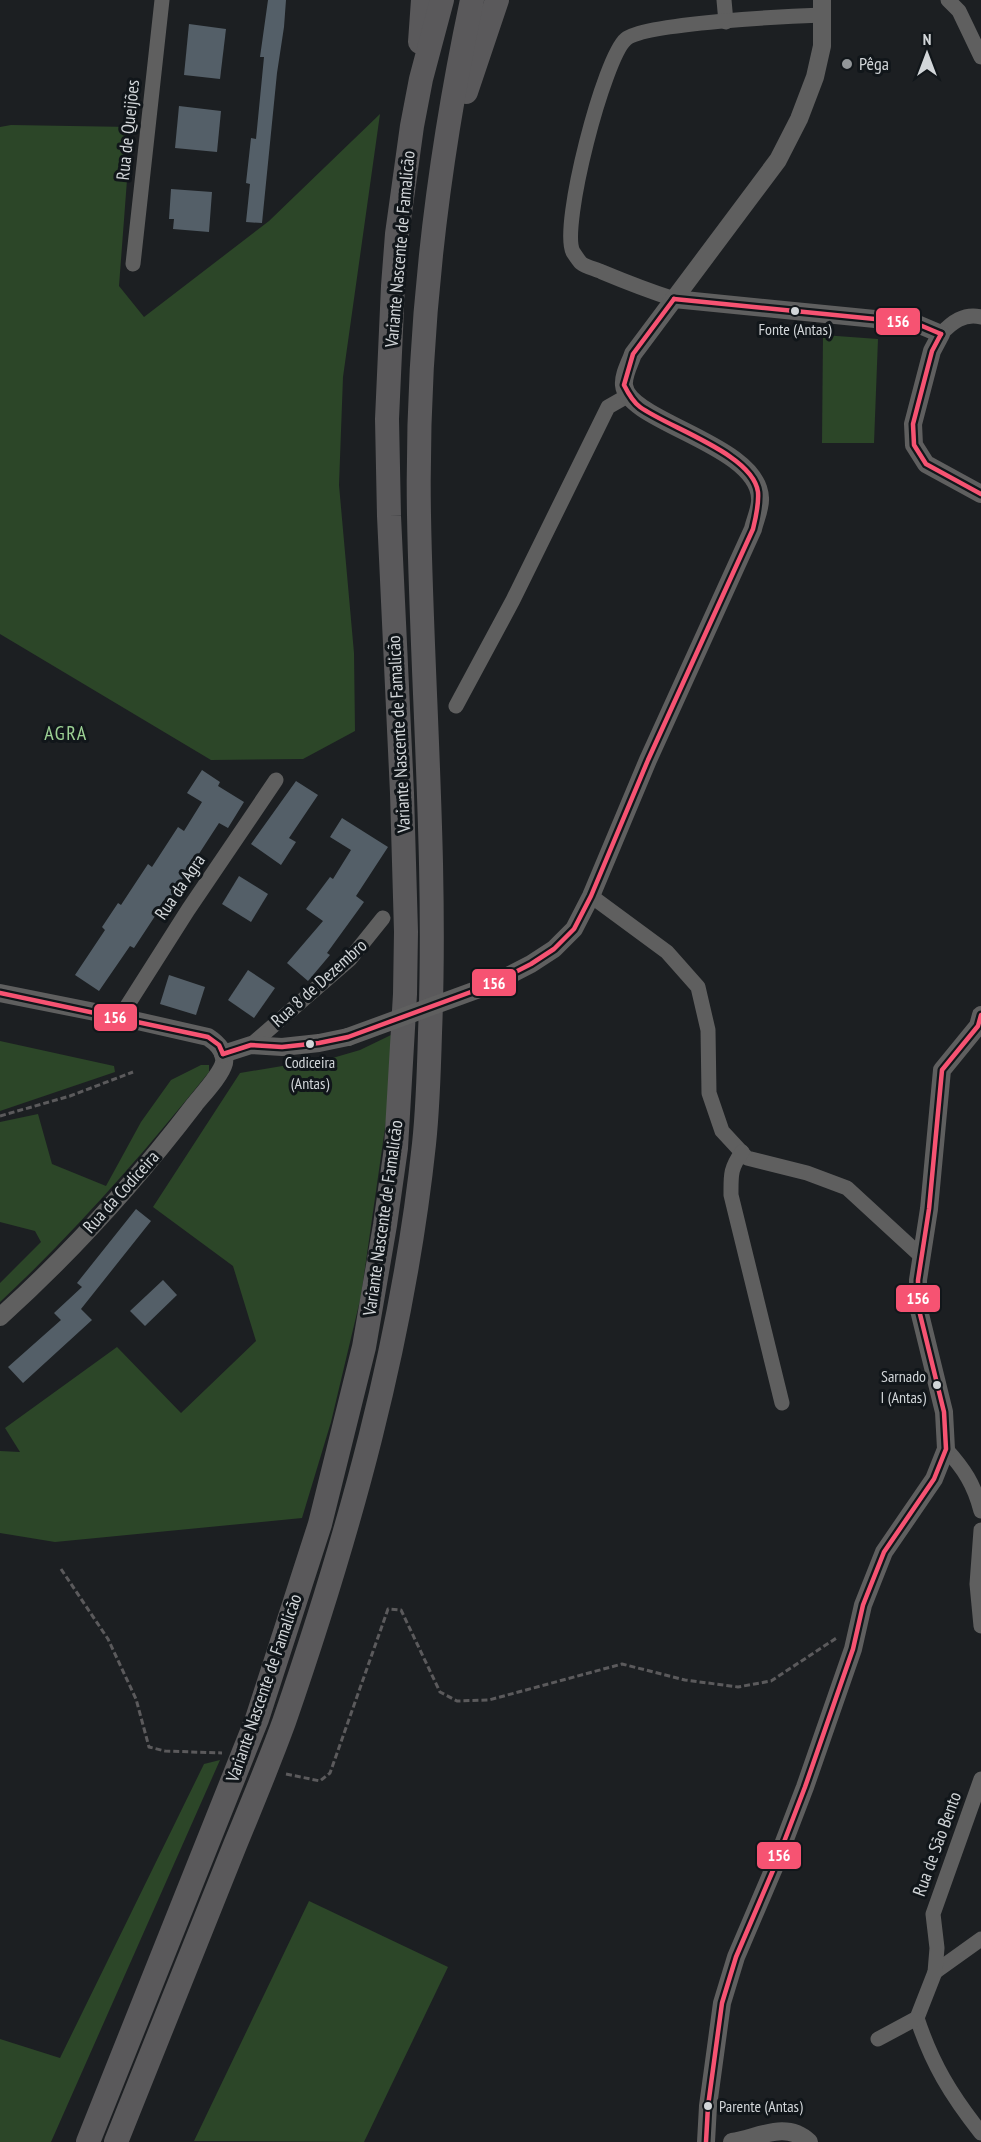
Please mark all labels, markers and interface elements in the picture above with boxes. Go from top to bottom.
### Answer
north arrow [897,24,957,84]
text: N [923,29,931,49]
place label: Pêga [859,52,889,75]
marker: Pêga [840,57,854,71]
street label: Rua de Queijões [111,79,144,181]
street label: Variante Nascente de Famalicão [379,149,420,349]
marker: Fonte (Antas) [789,305,801,317]
line badge: 156 [875,307,921,336]
text: 156 [887,311,910,331]
place label: Fonte (Antas) [758,319,832,339]
street label: Variante Nascente de Famalicão [382,635,415,834]
district label: AGRA [44,720,88,746]
street label: Rua da Agra [149,850,210,924]
street label: Rua 8 de Dezembro [266,933,372,1032]
line badge: 156 [471,968,517,997]
text: 156 [483,973,506,993]
line badge: 156 [93,1003,138,1032]
text: 156 [104,1007,127,1027]
marker: Codiceira (Antas) [304,1038,316,1050]
place label: Codiceira (Antas) [285,1052,335,1093]
street label: Variante Nascente de Famalicão [357,1118,408,1318]
street label: Rua da Codiceira [78,1146,164,1238]
line badge: 156 [895,1284,941,1313]
text: 156 [907,1288,930,1308]
place label: Sarnado I (Antas) [881,1366,926,1407]
marker: Sarnado I (Antas) [931,1379,943,1391]
street label: Variante Nascente de Famalicão [220,1591,307,1786]
street label: Rua de São Bento [907,1788,966,1899]
line badge: 156 [756,1841,802,1870]
text: 156 [768,1845,791,1865]
place label: Parente (Antas) [719,2096,803,2116]
marker: Parente (Antas) [702,2100,714,2112]

